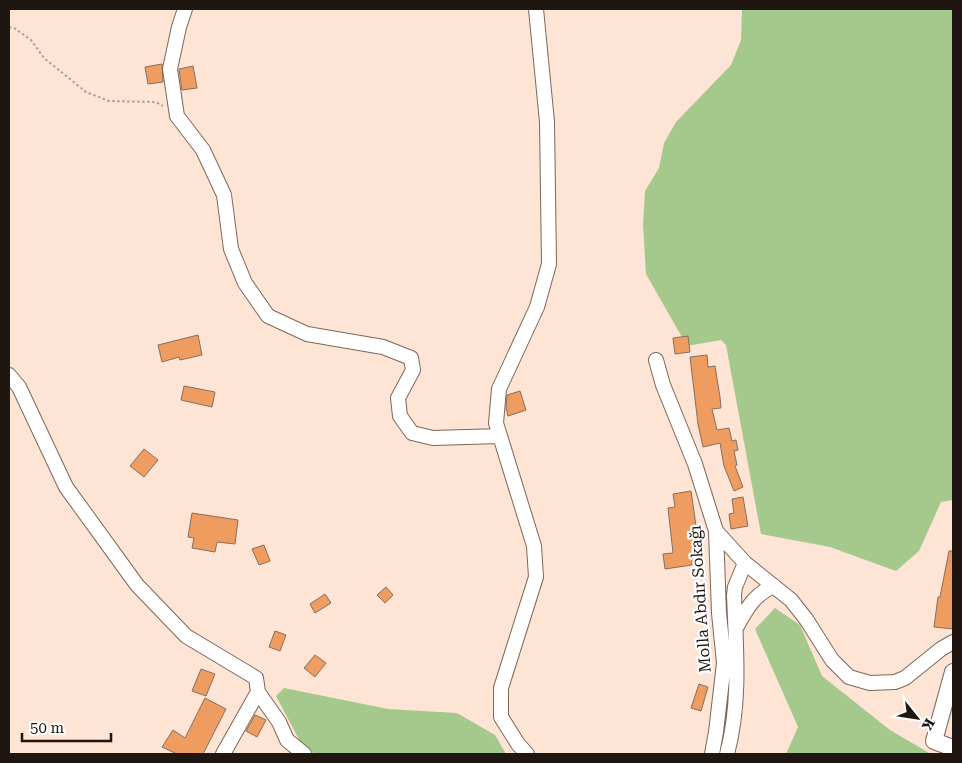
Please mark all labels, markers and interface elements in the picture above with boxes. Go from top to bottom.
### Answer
street label: Molla Abdır Sokağı [685,525,715,673]
north arrow [892,693,942,743]
scale bar [22,710,111,742]
text: K [919,716,938,733]
text: 50 m [30,719,65,737]

